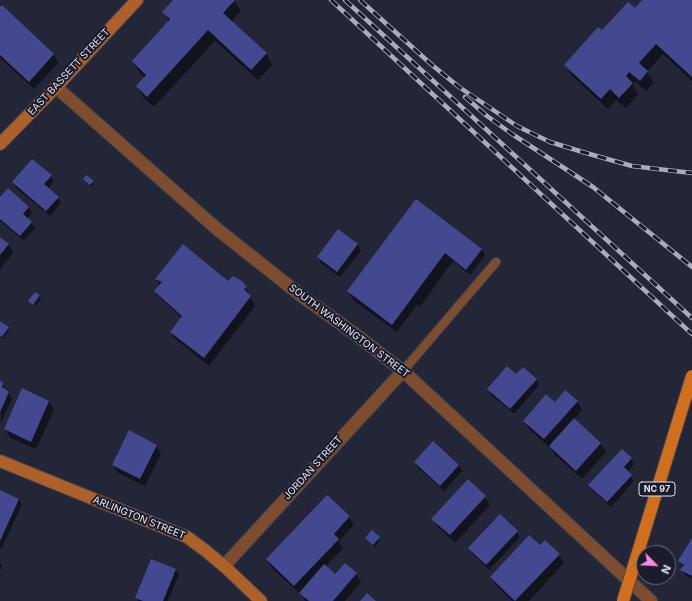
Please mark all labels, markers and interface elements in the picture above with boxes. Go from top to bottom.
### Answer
street label: EAST BASSETT STREET [26,26,112,118]
street label: SOUTH WASHINGTON STREET [286,282,412,380]
street label: JORDAN STREET [281,434,345,502]
road number: NC 97 [639,482,675,496]
street label: ARLINGTON STREET [91,494,187,542]
north arrow [636,545,676,585]
text: N [658,563,674,576]

